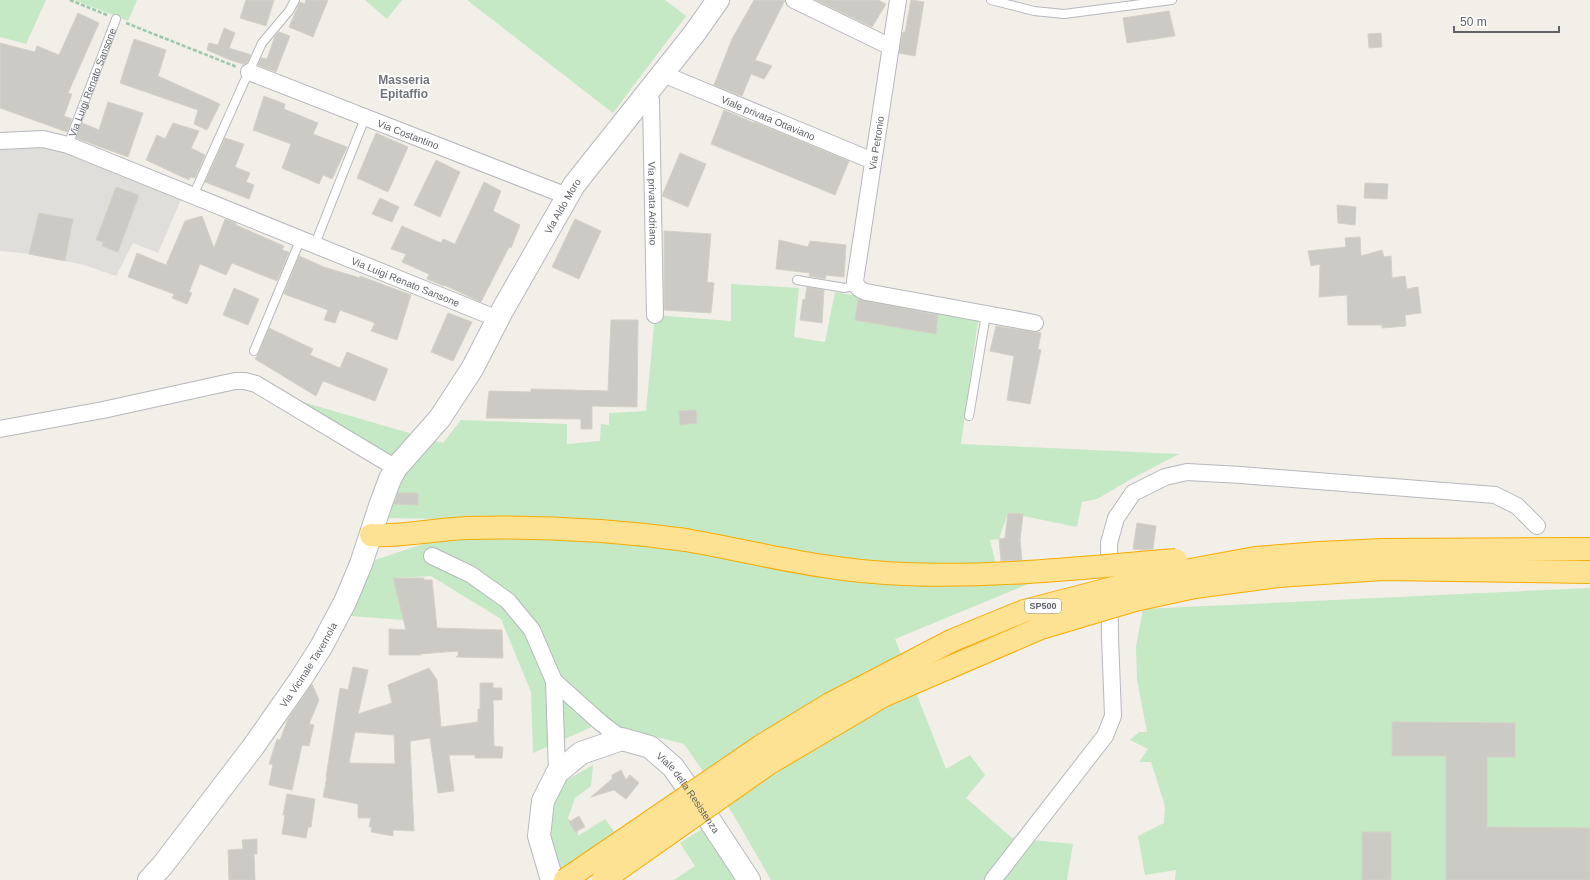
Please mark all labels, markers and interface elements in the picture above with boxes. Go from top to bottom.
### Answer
scale bar [1454,8,1559,34]
text: 50 m [1460,15,1487,29]
street label: Via Luigi Renato Sansone [67,26,118,139]
district label: Masseria Epitaffio [378,73,430,101]
street label: Viale privata Ottaviano [720,94,817,143]
street label: Via Petronio [867,115,886,171]
street label: Via Costantino [376,118,441,152]
street label: Via privata Adriano [646,161,659,246]
street label: Via Aldo Moro [542,176,583,236]
street label: Via Luigi Renato Sansone [350,255,461,309]
road number: SP500 [1025,599,1061,613]
street label: Via Vicinale Tavernola [278,620,339,709]
street label: Viale della Resistenza [654,750,722,836]

